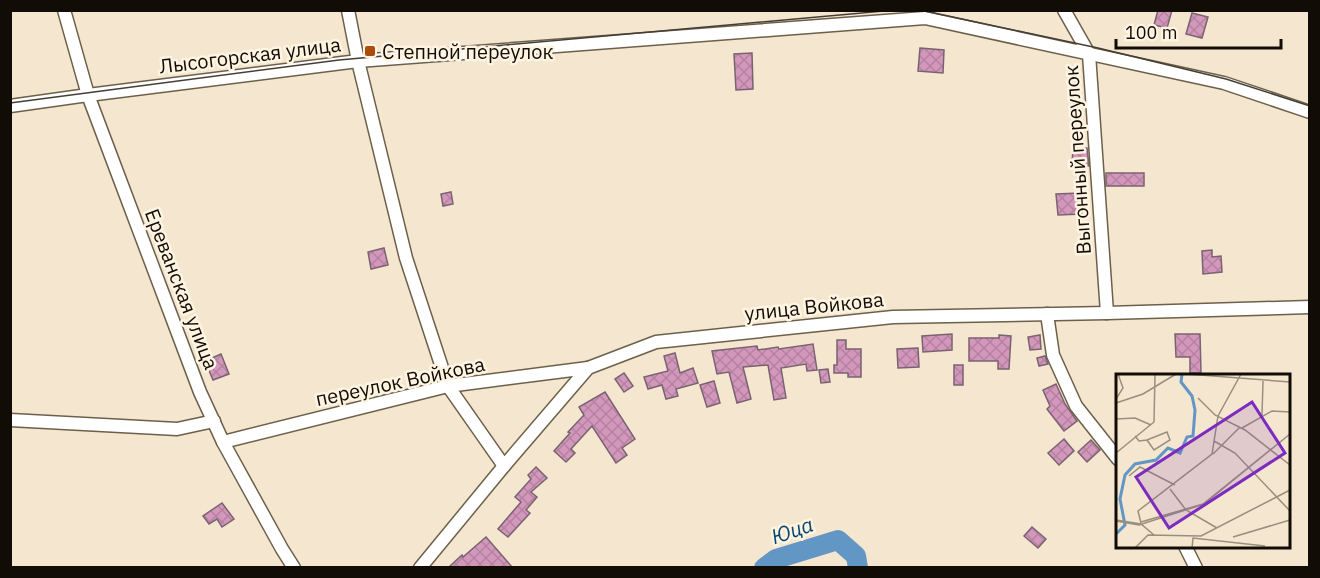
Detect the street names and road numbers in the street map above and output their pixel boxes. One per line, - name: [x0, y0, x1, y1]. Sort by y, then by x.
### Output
- street label: Лысогорская улица: [158, 30, 343, 80]
- street label: Выгонный переулок: [1057, 64, 1097, 256]
- street label: Ереванская улица: [139, 205, 225, 374]
- street label: улица Войкова: [743, 285, 885, 327]
- street label: переулок Войкова: [313, 350, 487, 412]

